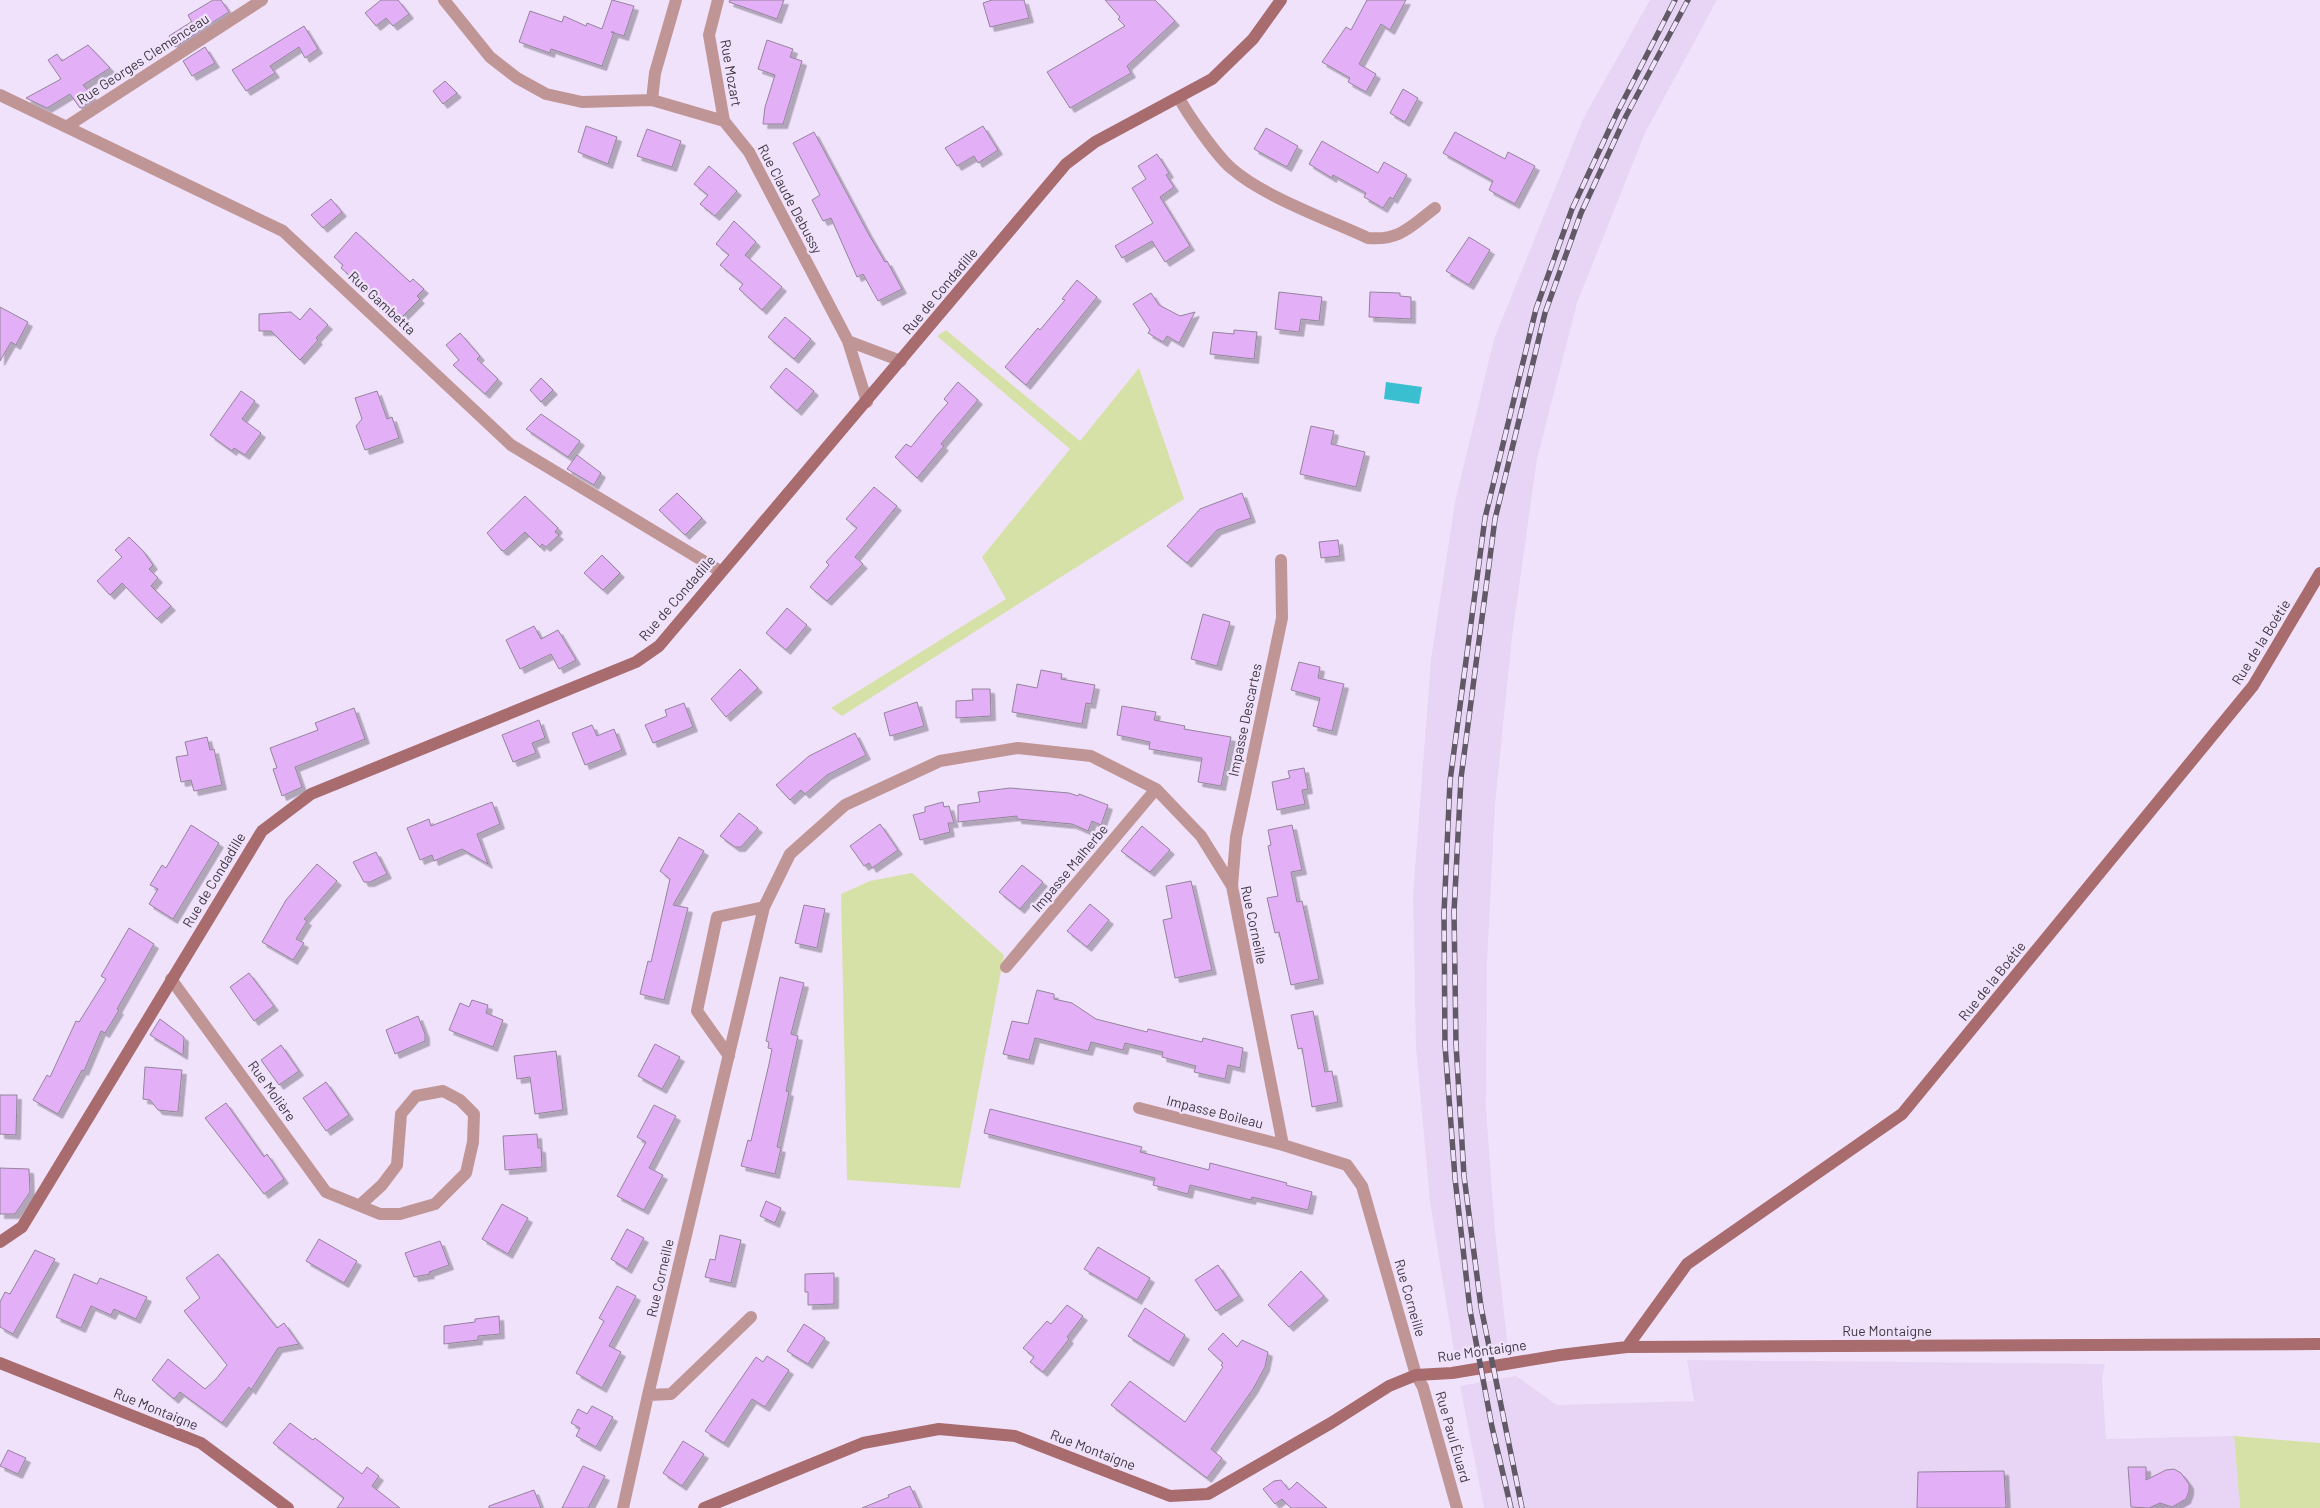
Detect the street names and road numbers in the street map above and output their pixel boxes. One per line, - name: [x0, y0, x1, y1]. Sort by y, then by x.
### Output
- street label: Rue Georges Clemenceau: [73, 9, 212, 108]
- street label: Rue Mozart: [717, 38, 746, 108]
- street label: Rue Claude Debussy: [754, 141, 827, 257]
- street label: Rue de Condadille: [898, 244, 981, 337]
- street label: Rue Gambetta: [345, 267, 420, 338]
- street label: Rue de Condadille: [635, 551, 718, 644]
- street label: Rue de la Boétie: [2228, 596, 2294, 688]
- street label: Impasse Descartes: [1224, 662, 1265, 778]
- street label: Impasse Malherbe: [1028, 820, 1111, 915]
- street label: Rue de Condadille: [179, 829, 249, 930]
- street label: Rue Corneille: [1238, 884, 1271, 966]
- street label: Rue de la Boétie: [1954, 938, 2029, 1024]
- street label: Rue Molière: [245, 1057, 300, 1124]
- street label: Impasse Boileau: [1165, 1091, 1265, 1132]
- street label: Rue Corneille: [642, 1237, 677, 1319]
- street label: Rue Corneille: [1391, 1257, 1430, 1339]
- street label: Rue Montaigne: [1842, 1322, 1932, 1339]
- street label: Rue Montaigne: [1436, 1336, 1528, 1365]
- street label: Rue Montaigne: [111, 1384, 201, 1433]
- street label: Rue Paul Éluard: [1432, 1389, 1475, 1485]
- street label: Rue Montaigne: [1048, 1426, 1138, 1474]

